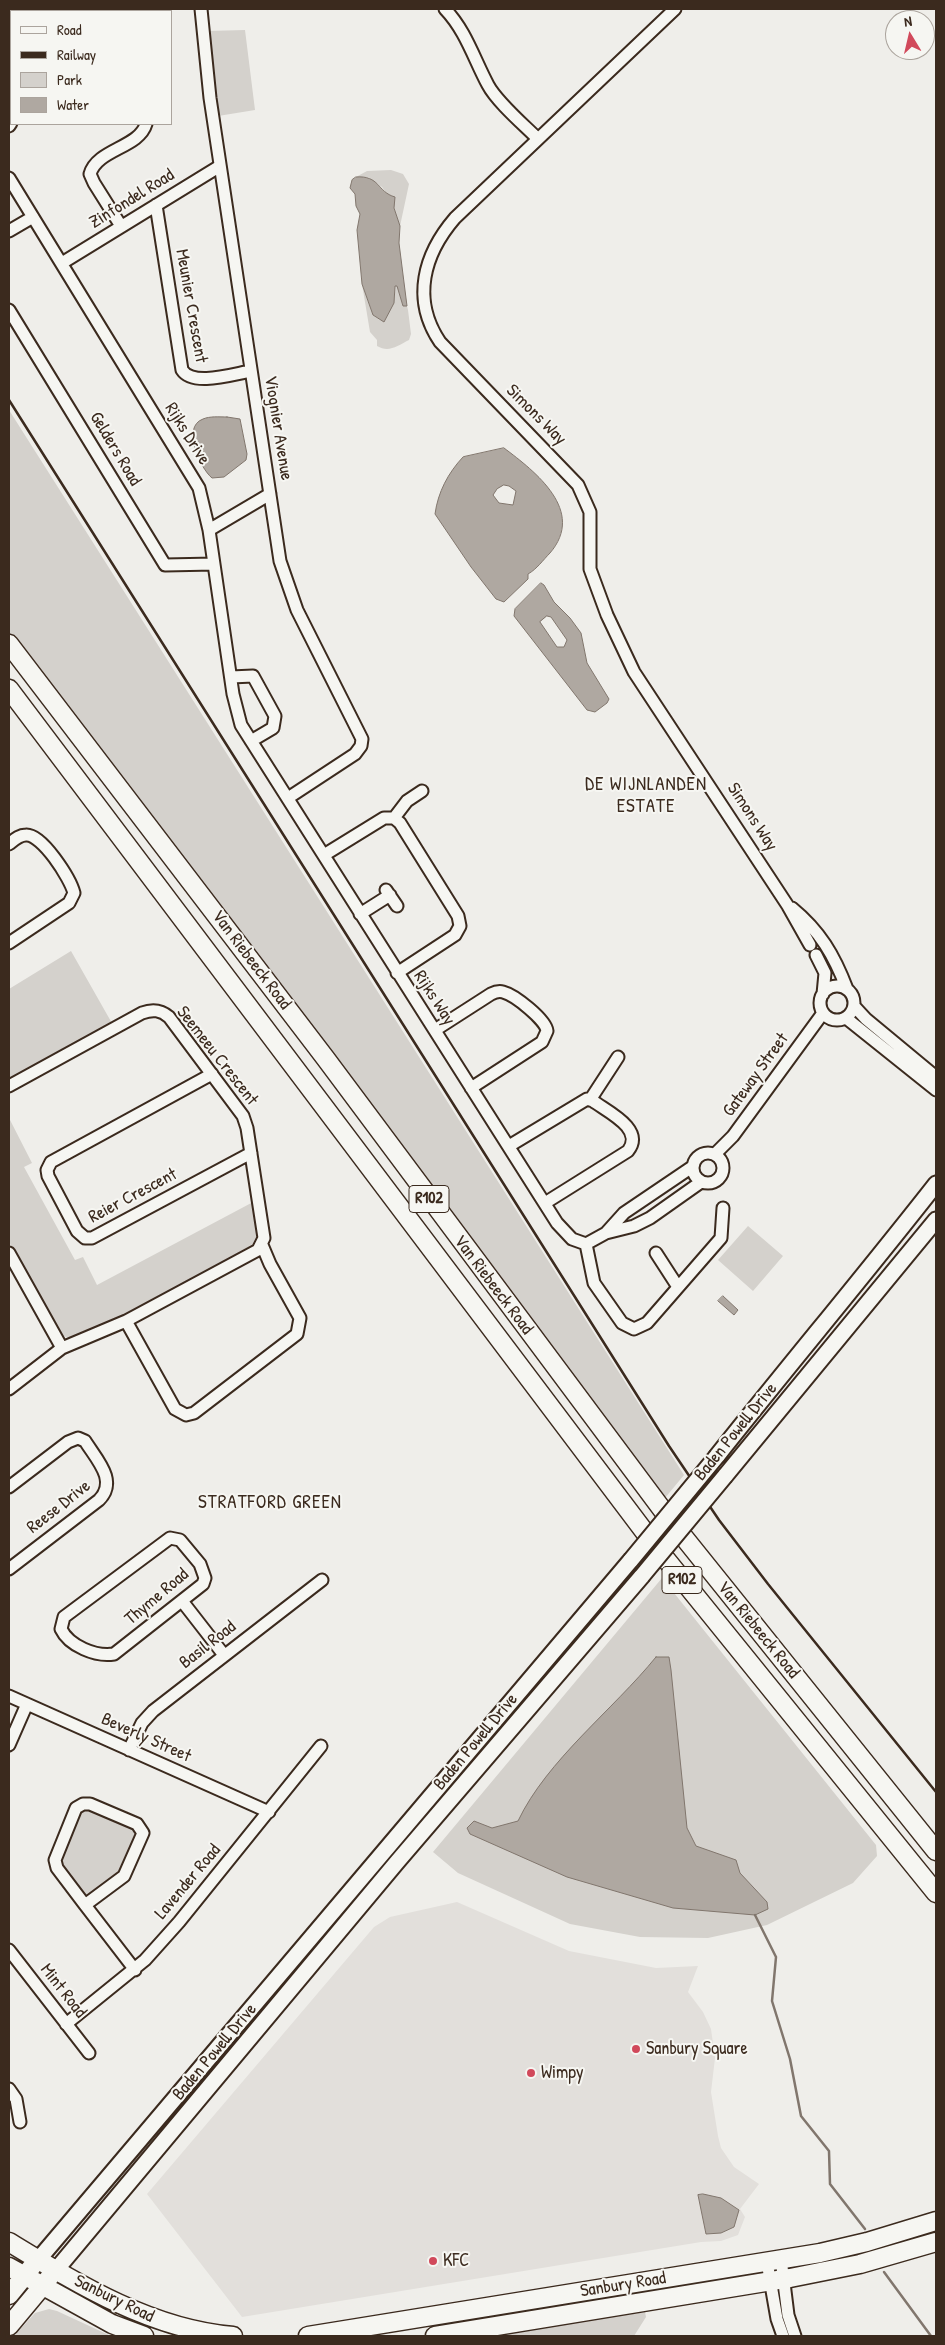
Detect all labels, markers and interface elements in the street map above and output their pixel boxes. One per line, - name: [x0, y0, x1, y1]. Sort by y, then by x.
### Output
- legend: [10, 10, 172, 125]
- north arrow: [885, 10, 935, 60]
- text: N: [903, 11, 913, 31]
- text: Road: [57, 19, 82, 40]
- text: Railway: [57, 44, 96, 65]
- text: Park: [57, 69, 82, 90]
- text: Water: [57, 94, 89, 115]
- street label: Zinfondel Road: [86, 164, 178, 234]
- street label: Meunier Crescent: [170, 248, 212, 364]
- street label: Viognier Avenue: [259, 374, 297, 482]
- street label: Simons Way: [501, 380, 571, 450]
- street label: Rijks Drive: [160, 399, 214, 469]
- street label: Gelders Road: [85, 408, 145, 490]
- district label: DE WIJNLANDEN ESTATE: [583, 774, 709, 818]
- street label: Simons Way: [722, 779, 782, 855]
- street label: Van Riebeeck Road: [207, 906, 295, 1014]
- street label: Rijks Way: [408, 967, 460, 1029]
- street label: Seemeeu Crescent: [172, 1002, 262, 1110]
- street label: Gateway Street: [718, 1029, 794, 1121]
- street label: Reier Crescent: [85, 1164, 181, 1228]
- road number: R102: [409, 1186, 449, 1212]
- street label: Van Riebeeck Road: [449, 1231, 537, 1339]
- street label: Baden Powell Drive: [690, 1379, 782, 1485]
- street label: Reese Drive: [23, 1476, 95, 1538]
- district label: STRATFORD GREEN: [196, 1492, 344, 1514]
- street label: Thyme Road: [121, 1564, 193, 1630]
- road number: R102: [662, 1566, 702, 1594]
- street label: Van Riebeeck Road: [712, 1577, 804, 1683]
- street label: Basil Road: [176, 1616, 240, 1674]
- street label: Baden Powell Drive: [429, 1689, 523, 1795]
- street label: Beverly Street: [98, 1709, 194, 1767]
- street label: Lavender Road: [150, 1840, 226, 1924]
- street label: Mint Road: [35, 1960, 91, 2022]
- street label: Baden Powell Drive: [168, 1999, 262, 2105]
- place label: Sanbury Square: [646, 2038, 748, 2060]
- marker: Sanbury Square: [630, 2043, 642, 2055]
- place label: Wimpy: [541, 2062, 584, 2084]
- marker: Wimpy: [525, 2067, 537, 2079]
- place label: KFC: [443, 2250, 469, 2272]
- marker: KFC: [427, 2255, 439, 2267]
- street label: Sanbury Road: [579, 2268, 667, 2302]
- street label: Sanbury Road: [71, 2270, 157, 2328]

